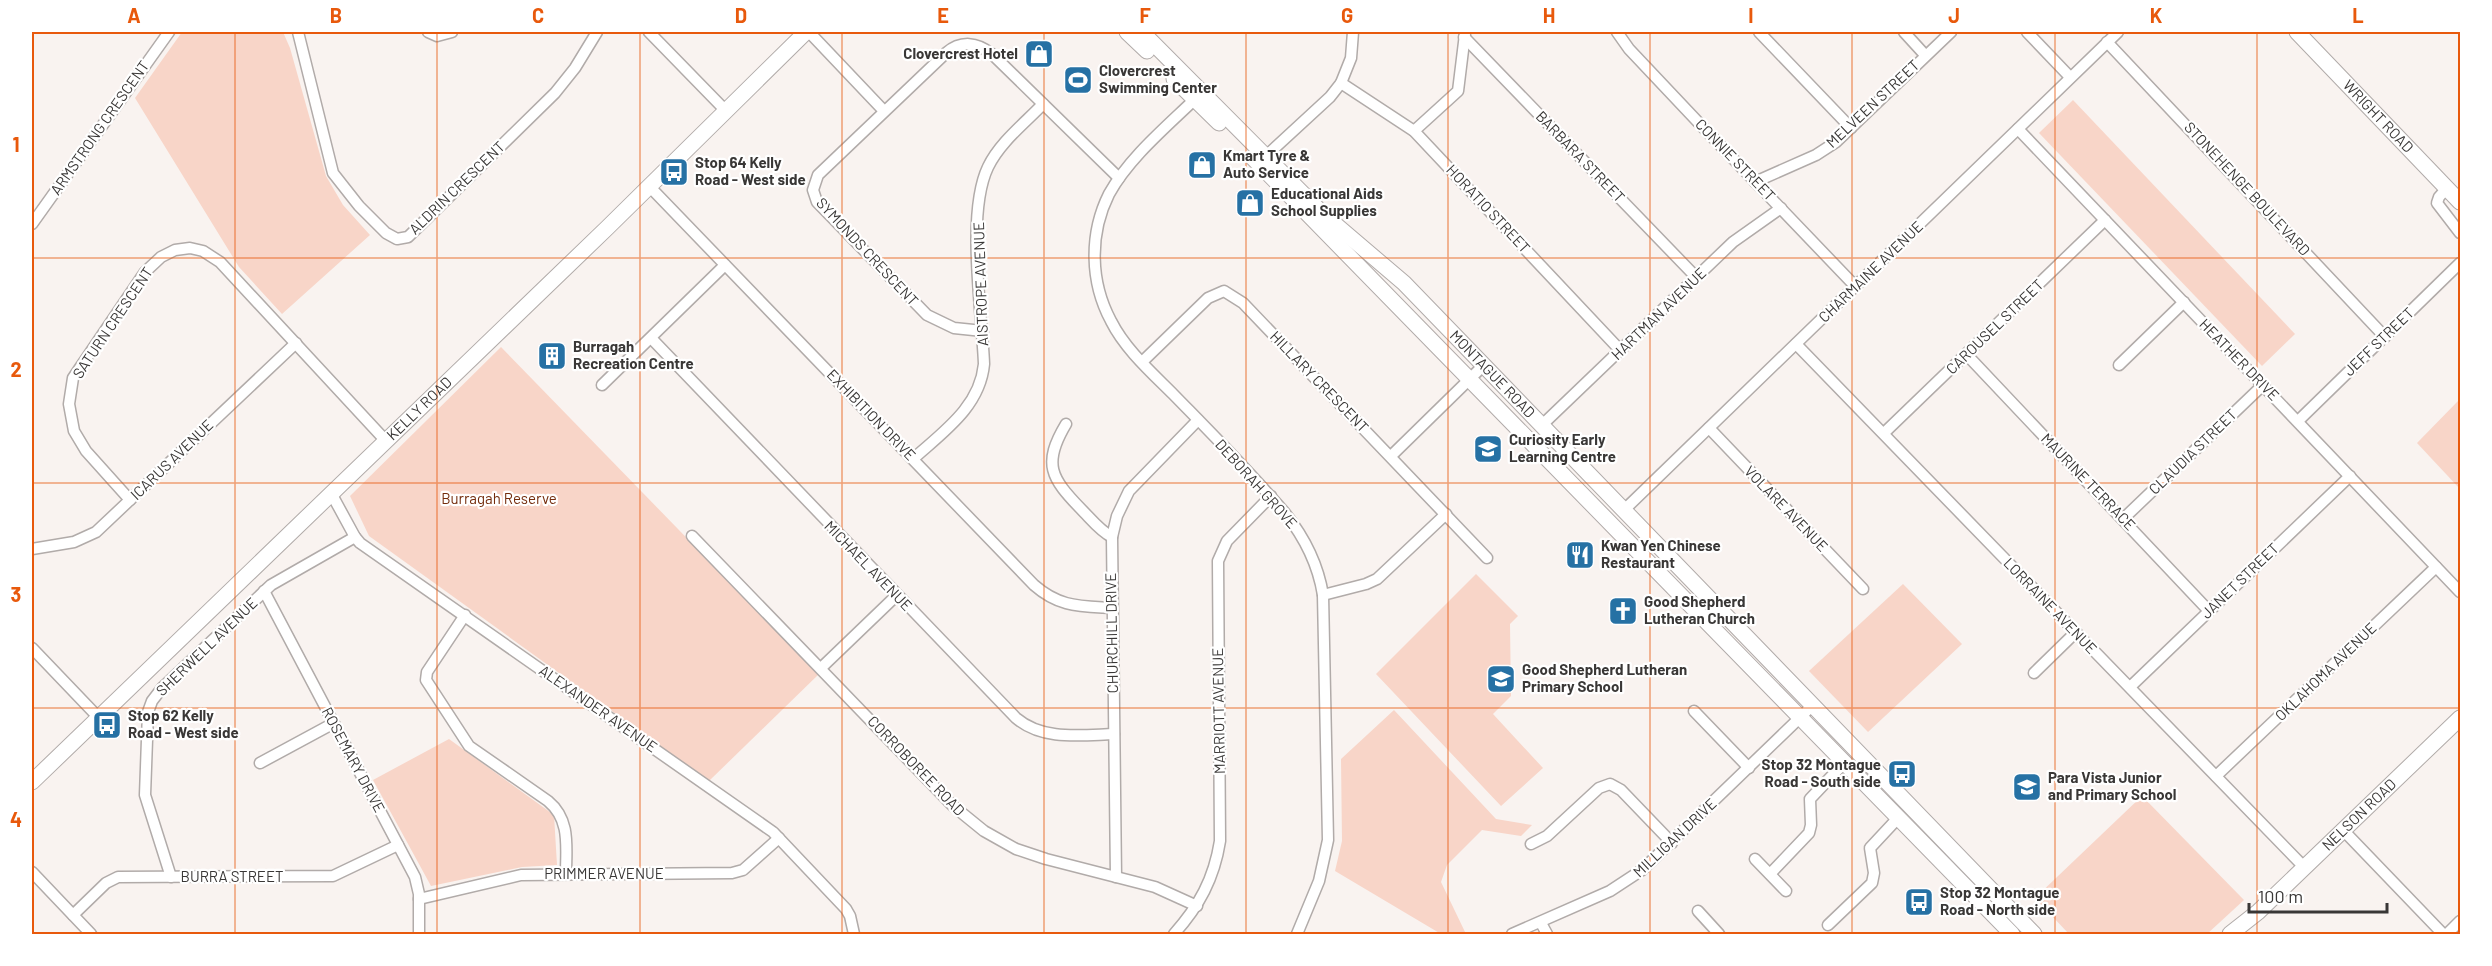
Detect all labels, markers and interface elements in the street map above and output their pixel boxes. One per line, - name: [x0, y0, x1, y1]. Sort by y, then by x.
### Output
- text: A: [127, 3, 141, 27]
- text: B: [330, 3, 342, 27]
- text: C: [532, 3, 544, 27]
- text: D: [735, 3, 747, 27]
- text: E: [937, 3, 949, 27]
- text: F: [1139, 3, 1151, 27]
- text: G: [1341, 3, 1353, 27]
- text: H: [1543, 3, 1555, 27]
- text: I: [1748, 3, 1754, 27]
- text: J: [1948, 3, 1960, 27]
- text: K: [2150, 3, 2163, 27]
- text: L: [2352, 3, 2364, 27]
- shop icon: Clovercrest Hotel: [1023, 38, 1055, 70]
- place label: Clovercrest Hotel: [903, 44, 1018, 62]
- street label: MELVEEN STREET: [1822, 56, 1923, 151]
- street label: ARMSTRONG CRESCENT: [46, 57, 152, 198]
- place label: Clovercrest Swimming Center: [1099, 61, 1217, 96]
- sports icon: Clovercrest Swimming Center: [1062, 64, 1094, 96]
- street label: WRIGHT ROAD: [2340, 76, 2418, 156]
- street label: BARBARA STREET: [1532, 107, 1629, 206]
- street label: CONNIE STREET: [1692, 114, 1779, 204]
- street label: STONEHENGE BOULEVARD: [2181, 118, 2314, 259]
- text: 1: [12, 132, 20, 156]
- street label: ALDRIN CRESCENT: [405, 137, 508, 238]
- place label: Kmart Tyre & Auto Service: [1223, 146, 1310, 181]
- shop icon: Kmart Tyre & Auto Service: [1186, 149, 1218, 181]
- place label: Stop 64 Kelly Road - West side: [695, 153, 806, 188]
- bus stop icon: Stop 64 Kelly Road - West side: [658, 156, 690, 188]
- street label: HORATIO STREET: [1443, 160, 1534, 256]
- place label: Educational Aids School Supplies: [1271, 184, 1383, 219]
- shop icon: Educational Aids School Supplies: [1234, 187, 1266, 219]
- street label: SYMONDS CRESCENT: [813, 194, 922, 309]
- street label: CHARMAINE AVENUE: [1814, 217, 1926, 326]
- street label: AISTROPE AVENUE: [969, 222, 991, 347]
- street label: SATURN CRESCENT: [68, 263, 156, 382]
- street label: HARTMAN AVENUE: [1607, 263, 1709, 363]
- street label: CAROUSEL STREET: [1942, 275, 2047, 377]
- street label: JEFF STREET: [2339, 303, 2417, 379]
- street label: HEATHER DRIVE: [2196, 315, 2283, 404]
- street label: MONTAGUE ROAD: [1447, 326, 1539, 421]
- street label: HILLARY CRESCENT: [1267, 327, 1373, 436]
- place label: Burragah Recreation Centre: [573, 337, 694, 372]
- building icon: Burragah Recreation Centre: [536, 340, 568, 372]
- text: 2: [10, 357, 22, 381]
- street label: EXHIBITION DRIVE: [824, 365, 920, 464]
- street label: KELLY ROAD: [382, 373, 455, 443]
- street label: CLAUDIA STREET: [2145, 405, 2240, 498]
- street label: ICARUS AVENUE: [126, 415, 216, 503]
- street label: MAURINE TERRACE: [2038, 429, 2140, 534]
- place label: Curiosity Early Learning Centre: [1509, 430, 1616, 465]
- school or university icon: Curiosity Early Learning Centre: [1472, 433, 1504, 465]
- street label: DEBORAH GROVE: [1212, 435, 1302, 532]
- street label: VOLARE AVENUE: [1741, 462, 1832, 555]
- park label: Burragah Reserve: [441, 489, 557, 507]
- street label: MICHAEL AVENUE: [821, 516, 916, 614]
- place label: Kwan Yen Chinese Restaurant: [1601, 536, 1721, 571]
- restaurant icon: Kwan Yen Chinese Restaurant: [1564, 539, 1596, 571]
- street label: JANET STREET: [2197, 539, 2282, 622]
- street label: LORRAINE AVENUE: [2000, 553, 2101, 657]
- street label: CHURCHILL DRIVE: [1101, 573, 1121, 694]
- text: 3: [11, 582, 21, 606]
- place label: Good Shepherd Lutheran Church: [1644, 592, 1755, 627]
- street label: SHERWELL AVENUE: [152, 593, 261, 699]
- church icon: Good Shepherd Lutheran Church: [1607, 595, 1639, 627]
- street label: OKLAHOMA AVENUE: [2271, 618, 2380, 724]
- street label: MARRIOTT AVENUE: [1208, 648, 1228, 774]
- place label: Good Shepherd Lutheran Primary School: [1522, 660, 1687, 695]
- street label: ALEXANDER AVENUE: [536, 661, 661, 756]
- school or university icon: Good Shepherd Lutheran Primary School: [1485, 663, 1517, 695]
- street label: ROSEMARY DRIVE: [319, 704, 389, 815]
- place label: Stop 62 Kelly Road - West side: [128, 706, 239, 741]
- bus stop icon: Stop 62 Kelly Road - West side: [91, 709, 123, 741]
- street label: CORROBOREE ROAD: [864, 712, 969, 819]
- place label: Stop 32 Montague Road - South side: [1761, 755, 1881, 790]
- bus stop icon: Stop 32 Montague Road - South side: [1886, 758, 1918, 790]
- place label: Para Vista Junior and Primary School: [2048, 768, 2177, 803]
- school or university icon: Para Vista Junior and Primary School: [2011, 771, 2043, 803]
- street label: NELSON ROAD: [2318, 774, 2399, 854]
- street label: MILLIGAN DRIVE: [1629, 794, 1720, 880]
- text: 4: [10, 807, 22, 831]
- street label: PRIMMER AVENUE: [544, 864, 664, 882]
- street label: BURRA STREET: [181, 867, 284, 885]
- scale bar: [2249, 876, 2387, 914]
- place label: Stop 32 Montague Road - North side: [1940, 883, 2060, 918]
- text: 100 m: [2258, 885, 2303, 907]
- bus stop icon: Stop 32 Montague Road - North side: [1903, 886, 1935, 918]

